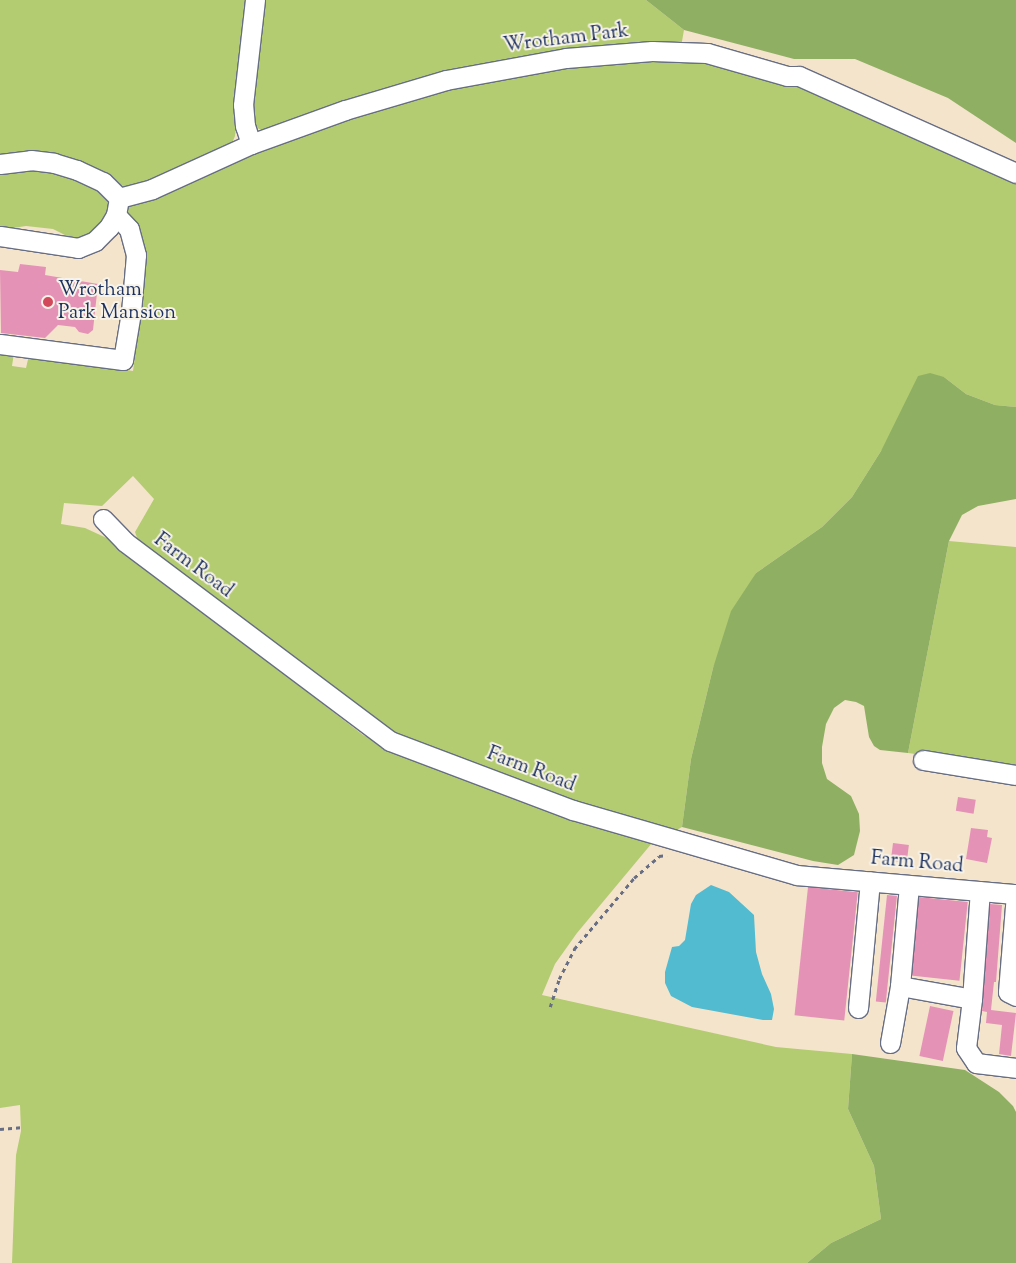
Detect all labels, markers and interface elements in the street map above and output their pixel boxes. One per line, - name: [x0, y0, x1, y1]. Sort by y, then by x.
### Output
- street label: Wrotham Park: [502, 19, 630, 59]
- place label: Wrotham Park Mansion: [58, 278, 176, 325]
- marker: Wrotham Park Mansion: [42, 296, 54, 308]
- street label: Farm Road: [149, 528, 237, 604]
- street label: Farm Road: [483, 742, 579, 798]
- street label: Farm Road: [870, 847, 964, 879]

